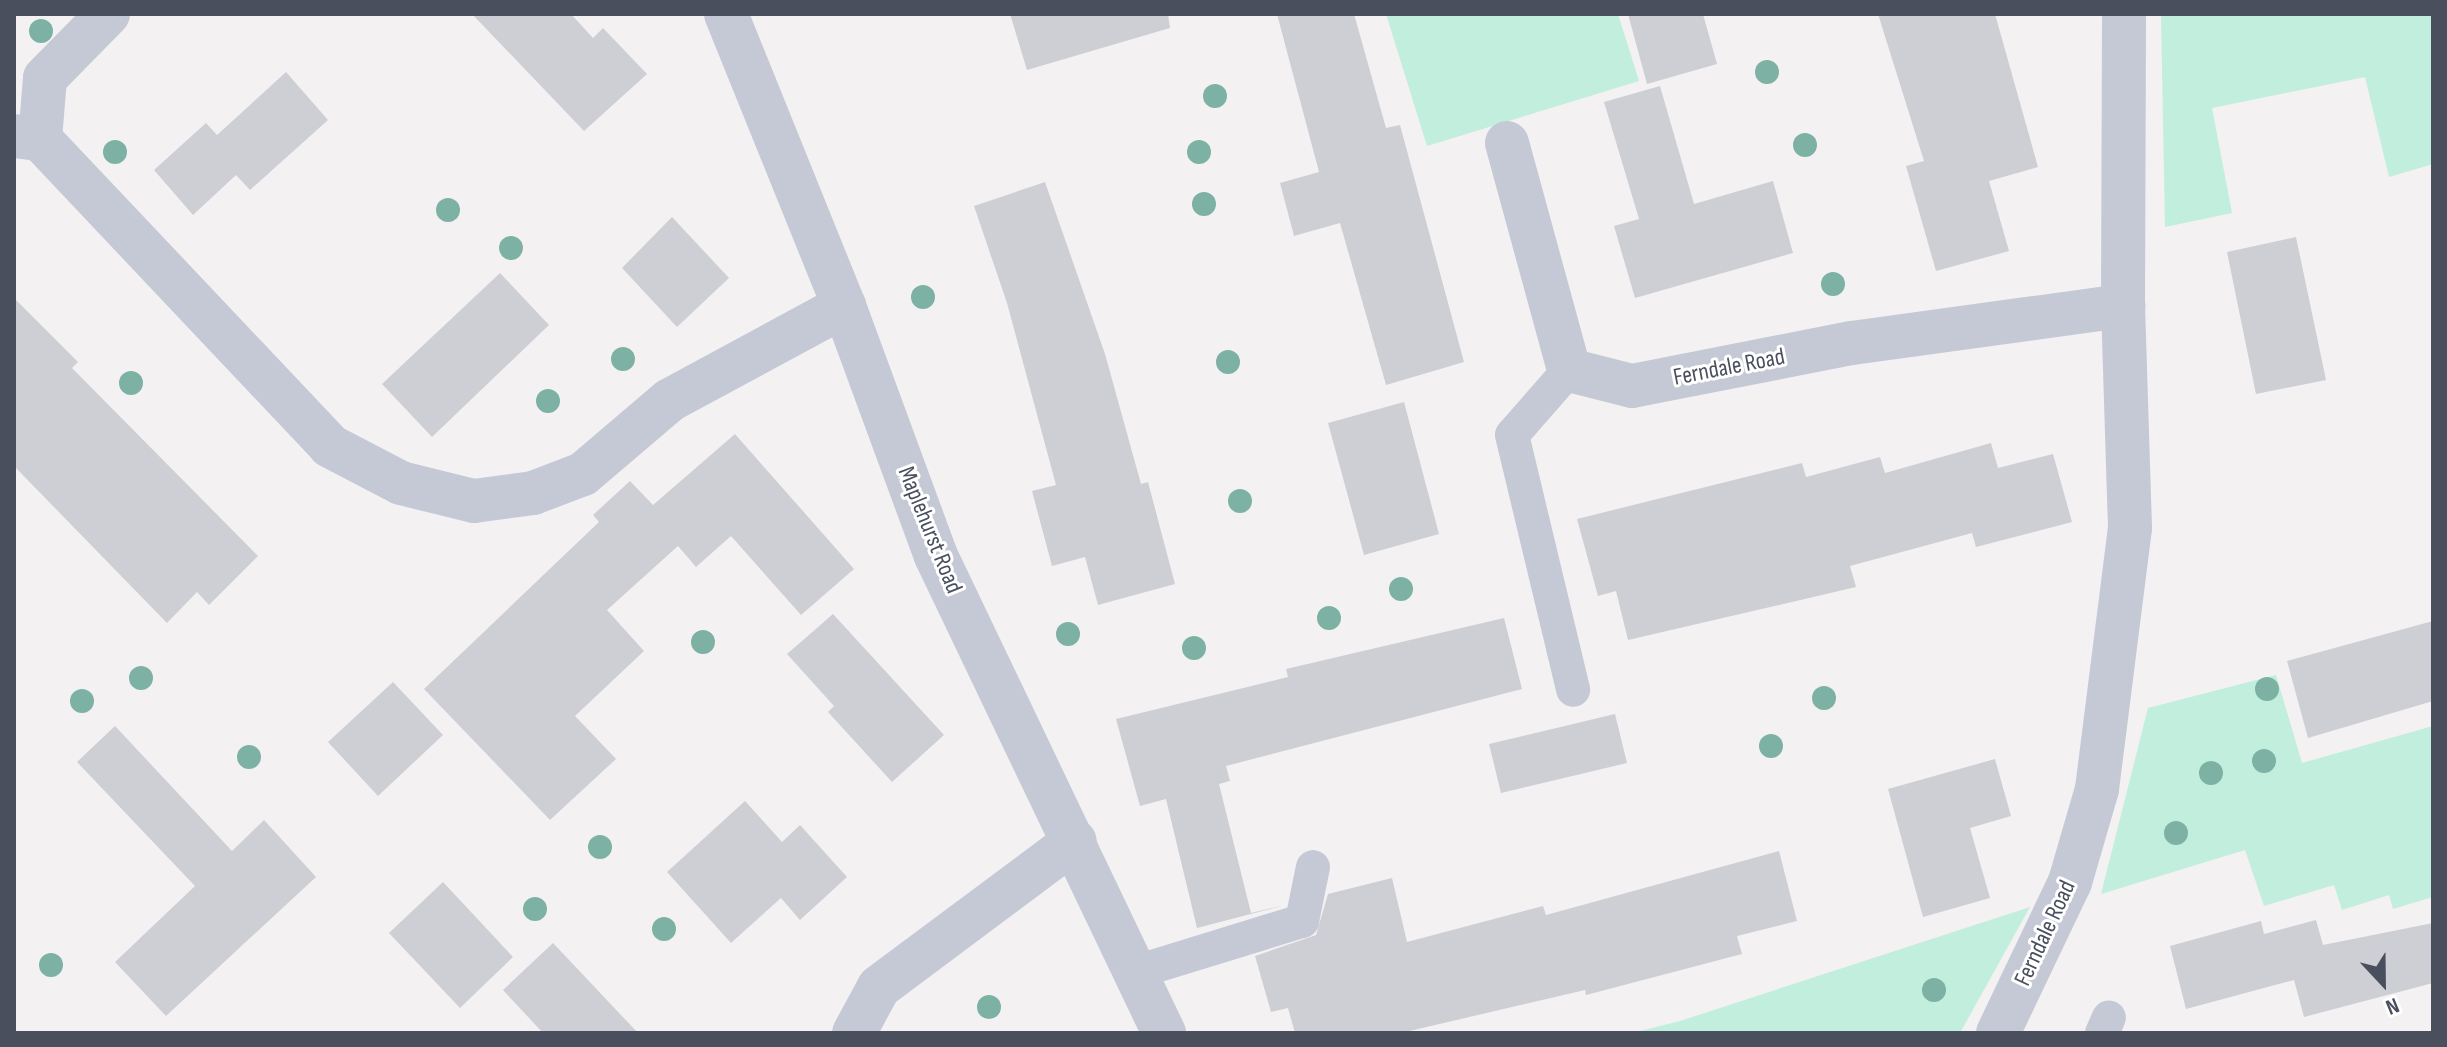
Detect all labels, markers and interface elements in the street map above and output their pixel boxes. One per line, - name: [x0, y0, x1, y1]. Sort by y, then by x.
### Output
- street label: Ferndale Road: [1671, 342, 1787, 392]
- street label: Maplehurst Road: [892, 462, 968, 598]
- street label: Ferndale Road: [2008, 876, 2082, 990]
- north arrow: [2343, 943, 2423, 1023]
- text: N: [2382, 991, 2403, 1020]

